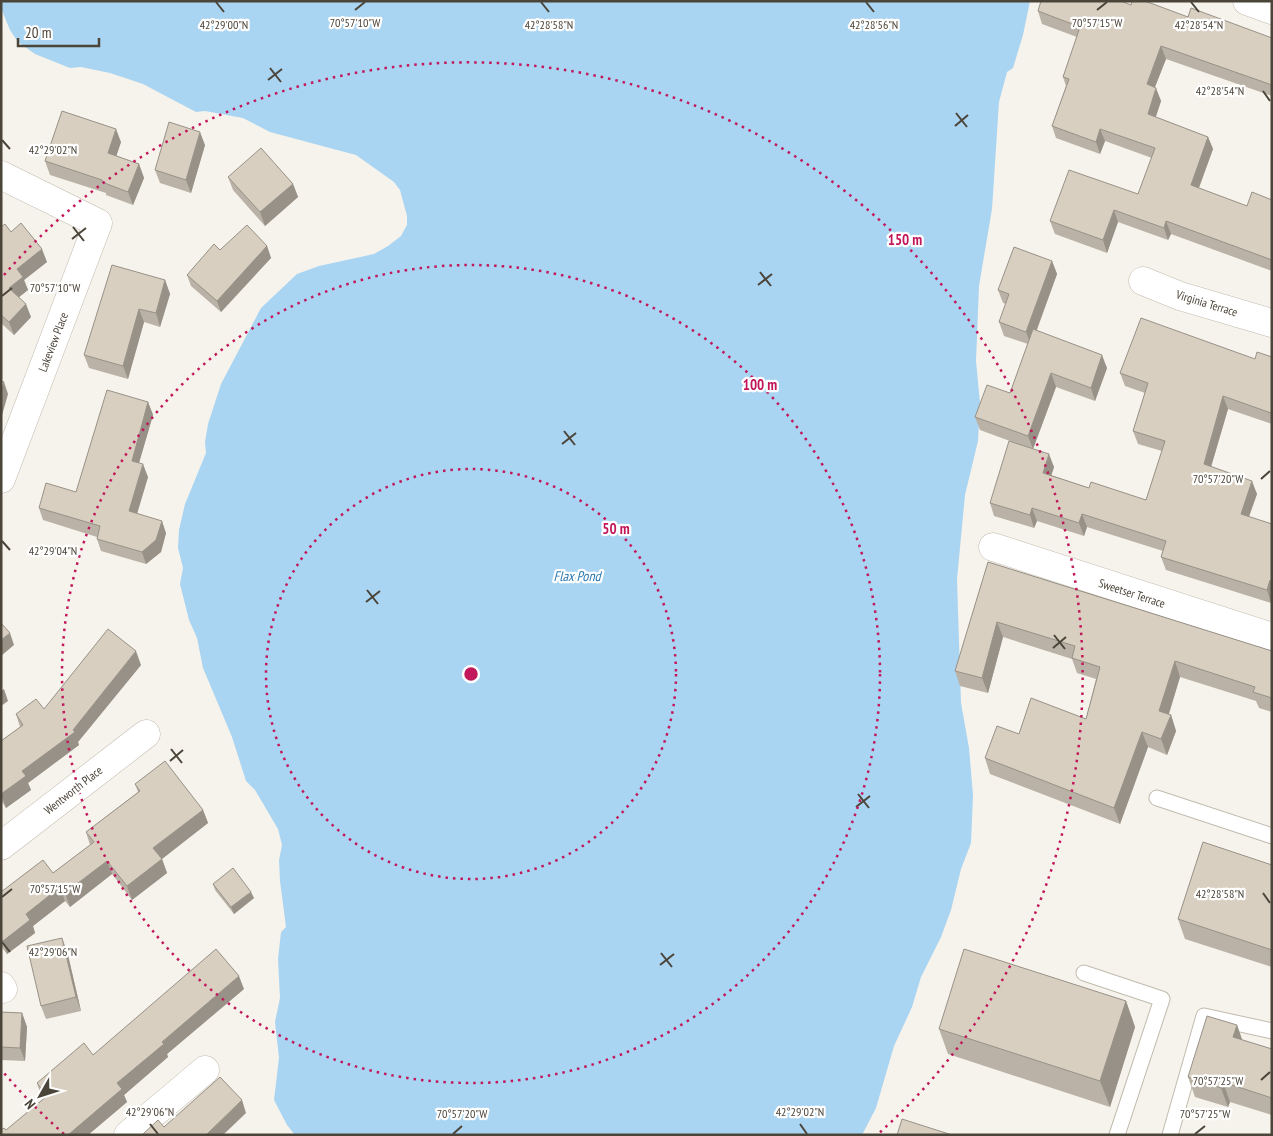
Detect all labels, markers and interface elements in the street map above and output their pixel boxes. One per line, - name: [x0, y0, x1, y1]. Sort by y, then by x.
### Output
- scale bar: [18, 15, 99, 47]
- text: 70°57'10"W: [330, 15, 380, 30]
- text: 70°57'15"W: [1072, 15, 1122, 30]
- text: 42°29'00"N: [200, 17, 248, 32]
- text: 42°28'58"N: [525, 17, 573, 32]
- text: 42°28'56"N: [850, 17, 898, 32]
- text: 42°28'54"N: [1175, 17, 1223, 32]
- text: 20 m: [25, 23, 51, 42]
- text: 42°28'54"N: [1196, 83, 1244, 98]
- text: 42°29'02"N: [29, 142, 77, 157]
- text: 150 m: [888, 230, 922, 249]
- text: 70°57'10"W: [30, 280, 80, 295]
- street label: Virginia Terrace: [1173, 286, 1240, 319]
- street label: Lakeview Place: [35, 310, 71, 374]
- text: 100 m: [743, 375, 777, 394]
- text: 70°57'20"W: [1193, 471, 1243, 486]
- text: 50 m: [602, 519, 630, 538]
- text: 42°29'04"N: [29, 543, 77, 558]
- water label: Flax Pond: [553, 567, 603, 585]
- street label: Sweetser Terrace: [1097, 575, 1167, 611]
- centre of rings: [462, 665, 480, 683]
- street label: Wentworth Place: [41, 763, 105, 817]
- text: 70°57'15"W: [30, 881, 80, 896]
- text: 42°28'58"N: [1196, 886, 1244, 901]
- text: 42°29'06"N: [29, 944, 77, 959]
- north arrow: [15, 1071, 65, 1121]
- text: 70°57'25"W: [1193, 1073, 1243, 1088]
- text: N: [21, 1096, 39, 1113]
- text: 42°29'06"N: [126, 1104, 174, 1119]
- text: 42°29'02"N: [776, 1104, 824, 1119]
- text: 70°57'20"W: [437, 1106, 487, 1121]
- text: 70°57'25"W: [1180, 1106, 1230, 1121]

